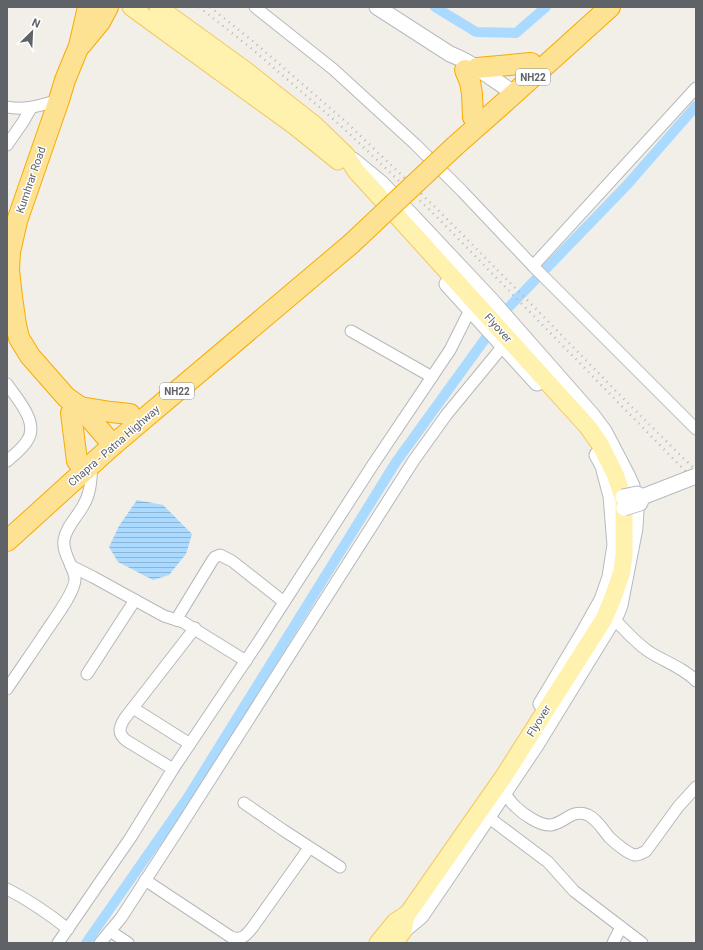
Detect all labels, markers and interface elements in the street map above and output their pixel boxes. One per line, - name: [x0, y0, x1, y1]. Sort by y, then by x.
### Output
- north arrow: [12, 12, 52, 52]
- text: N: [30, 16, 42, 31]
- road number: NH22: [516, 69, 550, 85]
- street label: Kumhrar Road: [13, 145, 49, 215]
- street label: Flyover: [481, 311, 515, 346]
- road number: NH22: [160, 383, 194, 399]
- street label: Chapra - Patna Highway: [66, 402, 163, 489]
- street label: Flyover: [524, 703, 554, 739]

